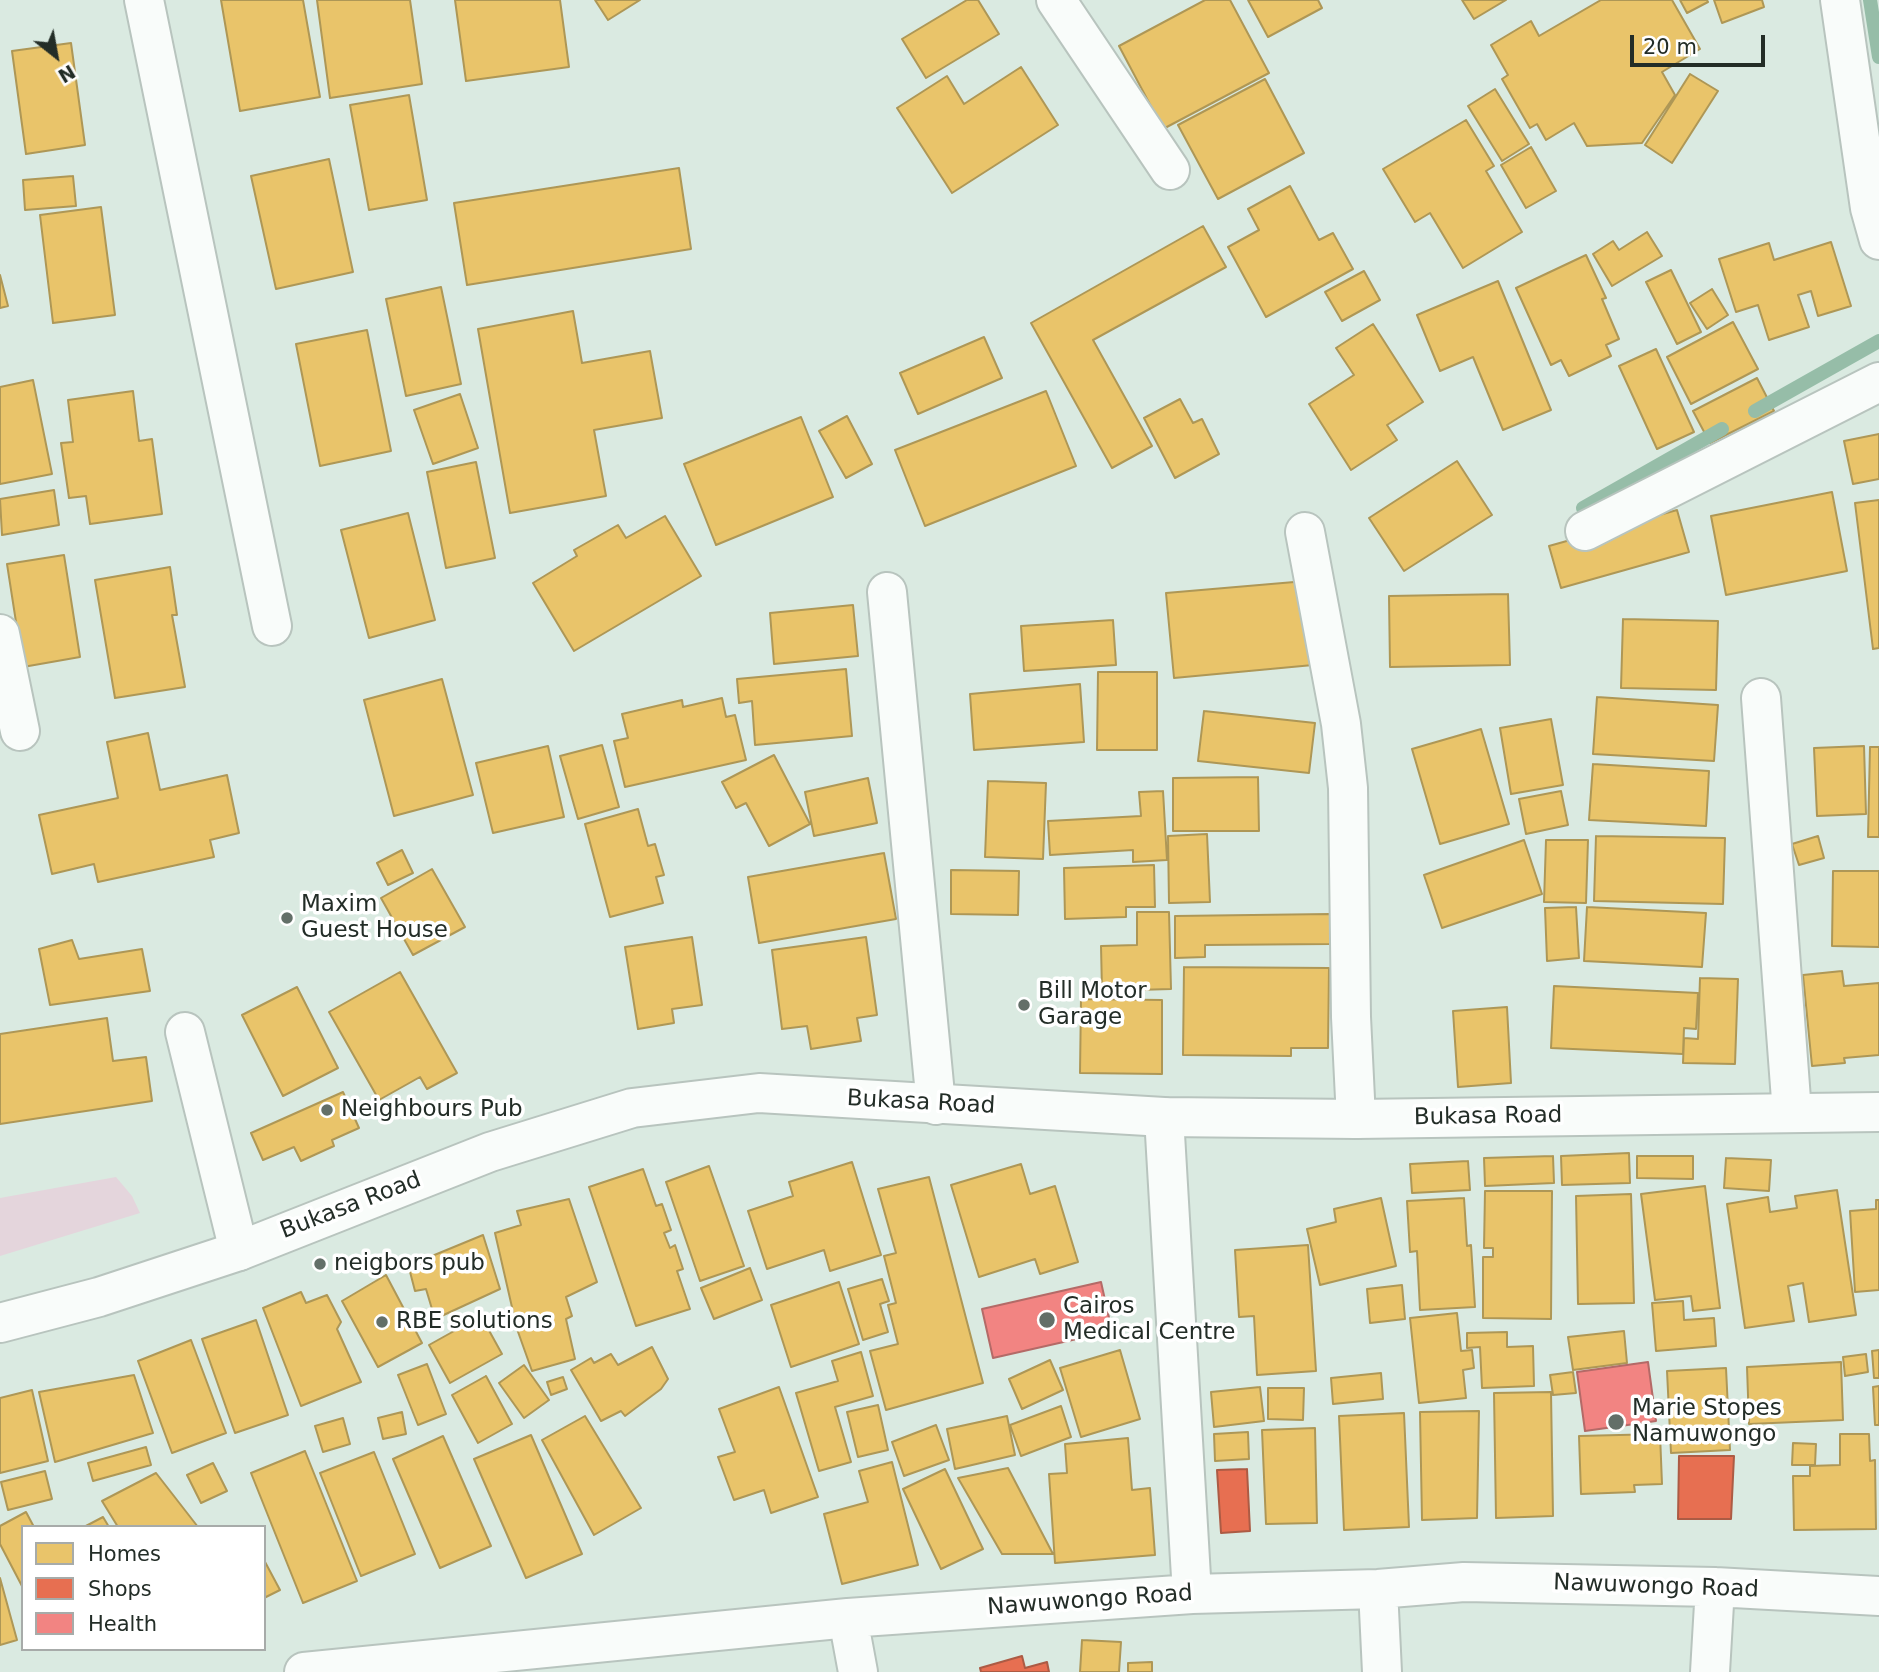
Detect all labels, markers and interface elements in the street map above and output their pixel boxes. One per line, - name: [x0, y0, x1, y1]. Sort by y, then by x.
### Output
- north arrow: [21, 21, 91, 91]
- scale bar: [1634, 21, 1769, 65]
- text: 20 m: [1643, 35, 1697, 59]
- text: N: [54, 60, 79, 88]
- place label: Maxim Guest House: [301, 891, 448, 945]
- marker: Maxim Guest House: [279, 910, 295, 926]
- place label: Bill Motor Garage: [1038, 978, 1147, 1032]
- marker: Bill Motor Garage: [1016, 997, 1032, 1013]
- street label: Bukasa Road: [846, 1085, 996, 1121]
- place label: Neighbours Pub: [341, 1096, 523, 1124]
- marker: Neighbours Pub: [319, 1102, 335, 1118]
- street label: Bukasa Road: [1414, 1102, 1562, 1132]
- street label: Bukasa Road: [277, 1167, 425, 1245]
- place label: neigbors pub: [334, 1250, 485, 1278]
- marker: neigbors pub: [312, 1256, 328, 1272]
- place label: Cairos Medical Centre: [1063, 1293, 1235, 1347]
- place label: RBE solutions: [396, 1308, 553, 1336]
- marker: Cairos Medical Centre: [1037, 1310, 1057, 1330]
- marker: RBE solutions: [374, 1314, 390, 1330]
- place label: Marie Stopes Namuwongo: [1632, 1395, 1782, 1449]
- marker: Marie Stopes Namuwongo: [1606, 1412, 1626, 1432]
- legend: [21, 1525, 266, 1651]
- text: Homes: [88, 1542, 161, 1566]
- street label: Nawuwongo Road: [1553, 1570, 1759, 1604]
- text: Shops: [88, 1577, 152, 1601]
- street label: Nawuwongo Road: [986, 1580, 1194, 1622]
- text: Health: [88, 1612, 157, 1636]

